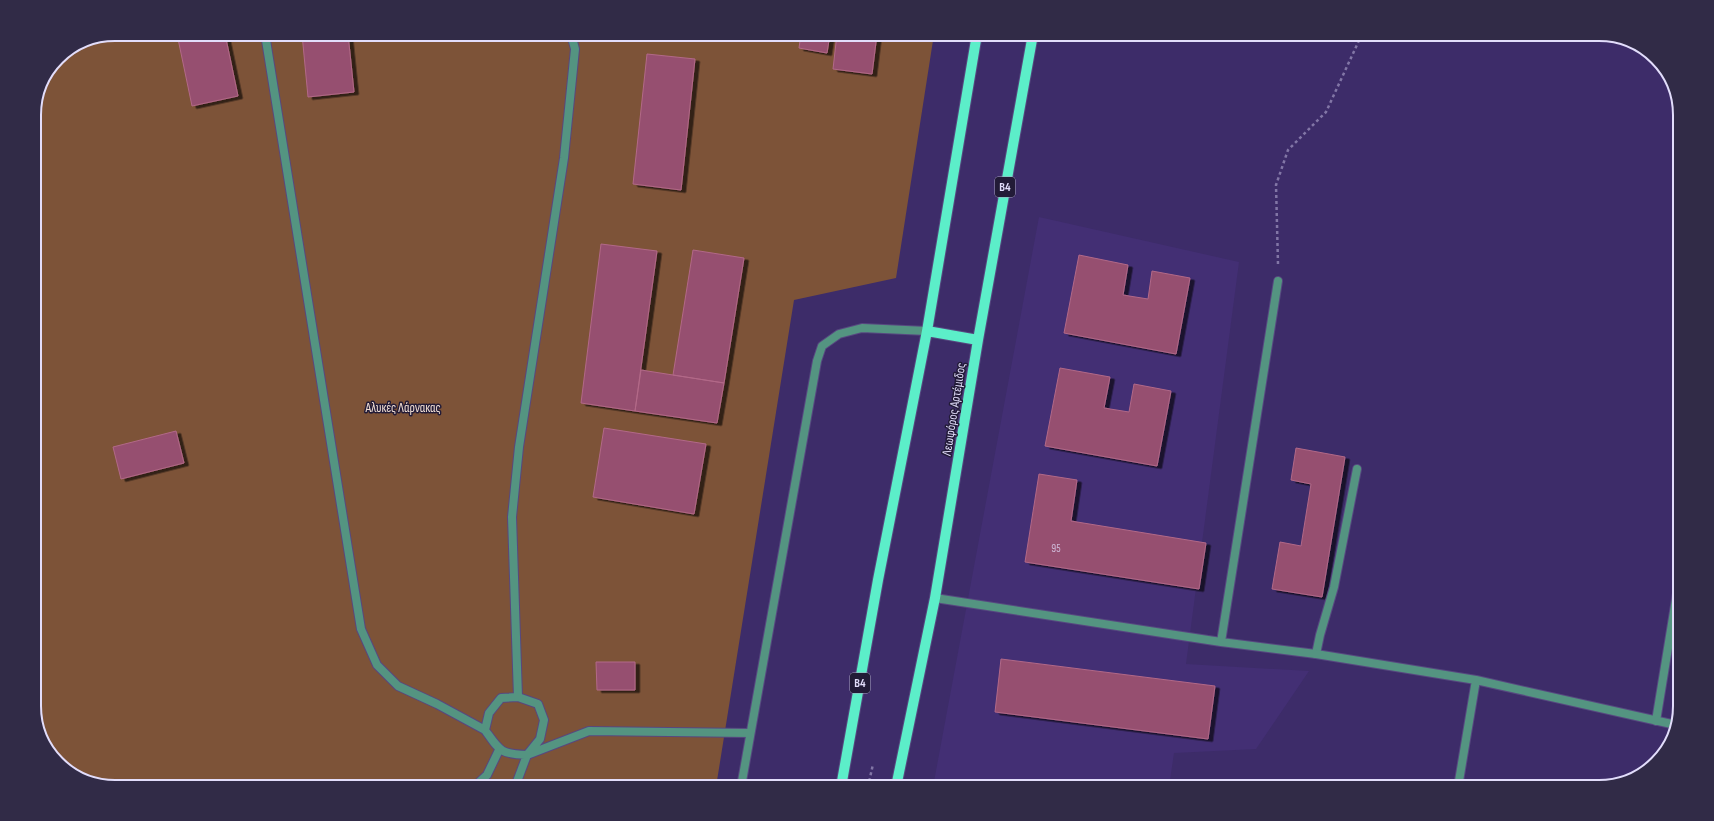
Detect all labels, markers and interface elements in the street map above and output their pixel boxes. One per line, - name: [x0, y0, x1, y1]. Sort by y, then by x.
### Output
- road number: B4: [995, 177, 1015, 197]
- street label: Λεωφόρος Αρτέμιδος: [939, 362, 969, 458]
- park label: Αλυκές Λάρνακας: [364, 400, 441, 416]
- house number: 95: [1051, 542, 1061, 555]
- road number: B4: [850, 673, 870, 693]

